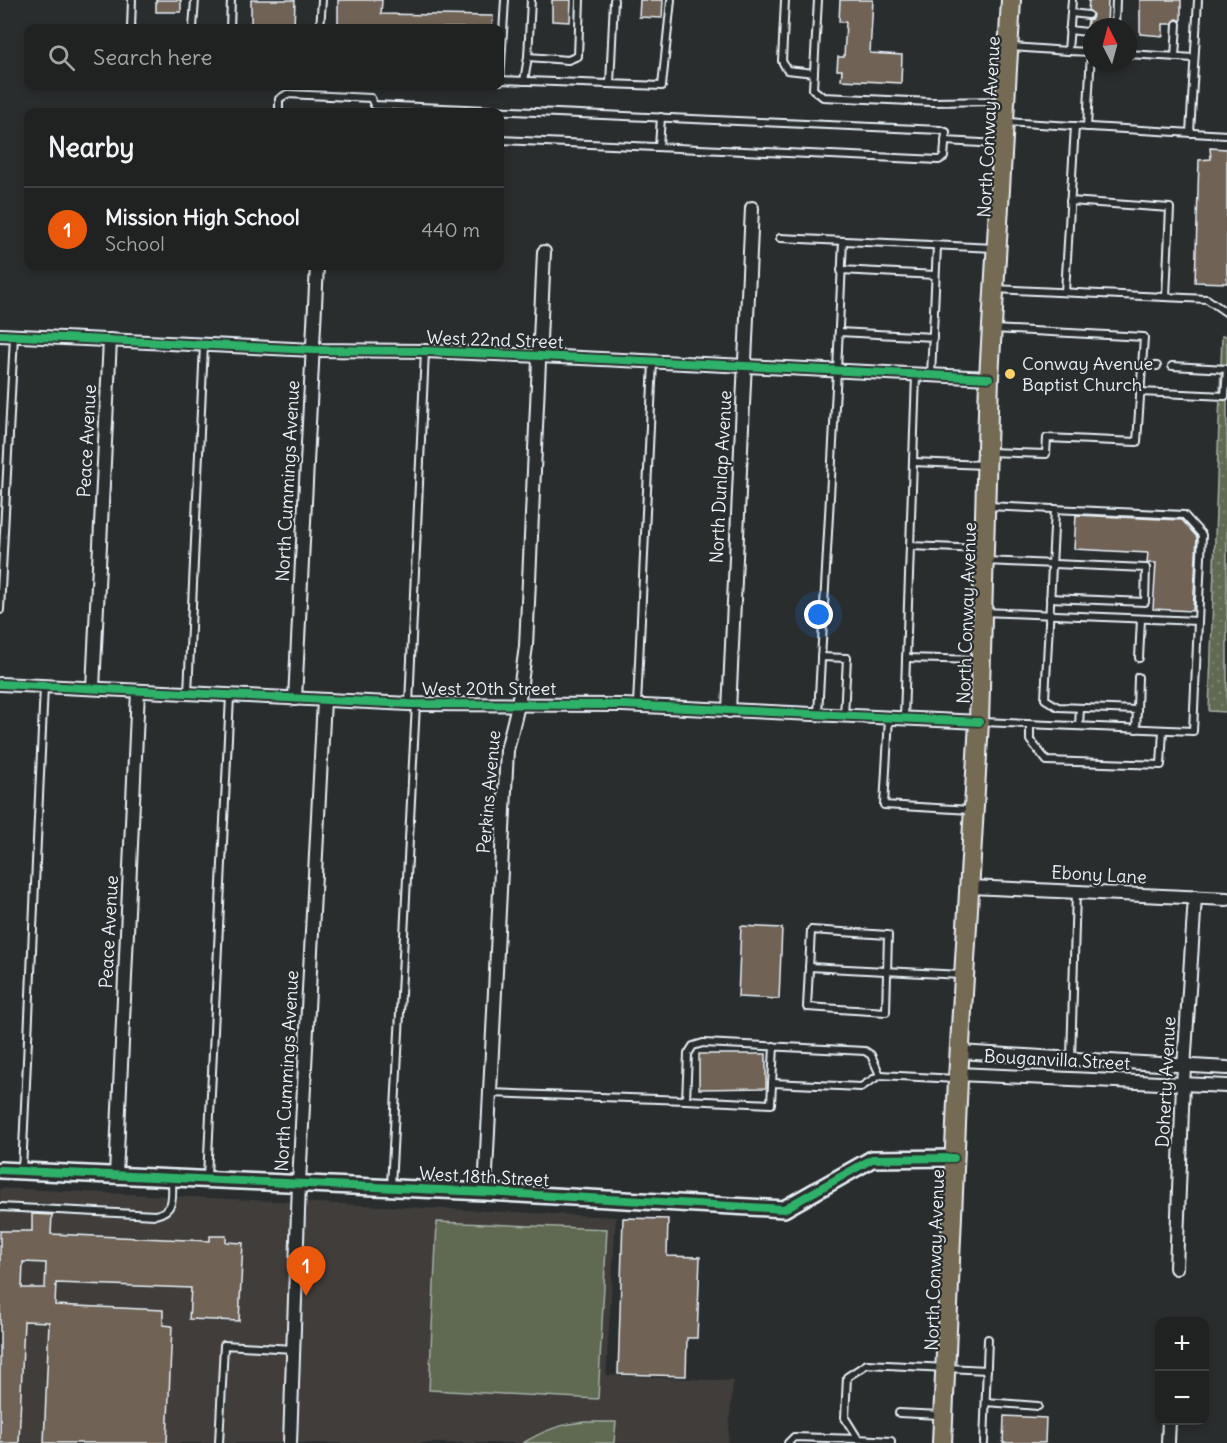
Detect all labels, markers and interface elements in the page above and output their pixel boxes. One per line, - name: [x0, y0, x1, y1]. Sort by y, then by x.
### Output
- north arrow: [1083, 18, 1137, 72]
- search box: [24, 24, 504, 90]
- street label: North Conway Avenue: [972, 36, 1005, 218]
- icon: search: [45, 41, 78, 74]
- text: Search here: [93, 43, 212, 71]
- text: Nearby: [48, 131, 134, 164]
- text: Mission High School: [105, 203, 300, 231]
- text: 1: [64, 217, 71, 242]
- text: 440 m: [421, 217, 480, 242]
- text: School: [105, 231, 165, 256]
- street label: West 22nd Street: [426, 326, 564, 353]
- place label: Conway Avenue Baptist Church: [1022, 352, 1153, 396]
- marker: Conway Avenue Baptist Church: [1003, 367, 1017, 381]
- street label: North Cummings Avenue: [271, 380, 304, 582]
- street label: Peace Avenue: [72, 384, 101, 498]
- street label: North Dunlap Avenue: [704, 390, 737, 564]
- street label: North Conway Avenue: [952, 522, 981, 704]
- your location: [804, 600, 833, 629]
- street label: West 20th Street: [422, 677, 556, 700]
- street label: Perkins Avenue: [472, 729, 505, 855]
- street label: Ebony Lane: [1051, 861, 1147, 888]
- street label: Peace Avenue: [94, 875, 123, 989]
- street label: North Cummings Avenue: [270, 970, 303, 1172]
- street label: Doherty Avenue: [1151, 1016, 1180, 1148]
- street label: Bouganvilla Street: [983, 1044, 1131, 1075]
- street label: West 18th Street: [418, 1162, 550, 1191]
- street label: North Conway Avenue: [920, 1169, 949, 1351]
- pin: 1: [286, 1246, 326, 1296]
- map controls: [1155, 1317, 1209, 1425]
- button: +: [1155, 1317, 1209, 1371]
- button: −: [1155, 1371, 1209, 1425]

